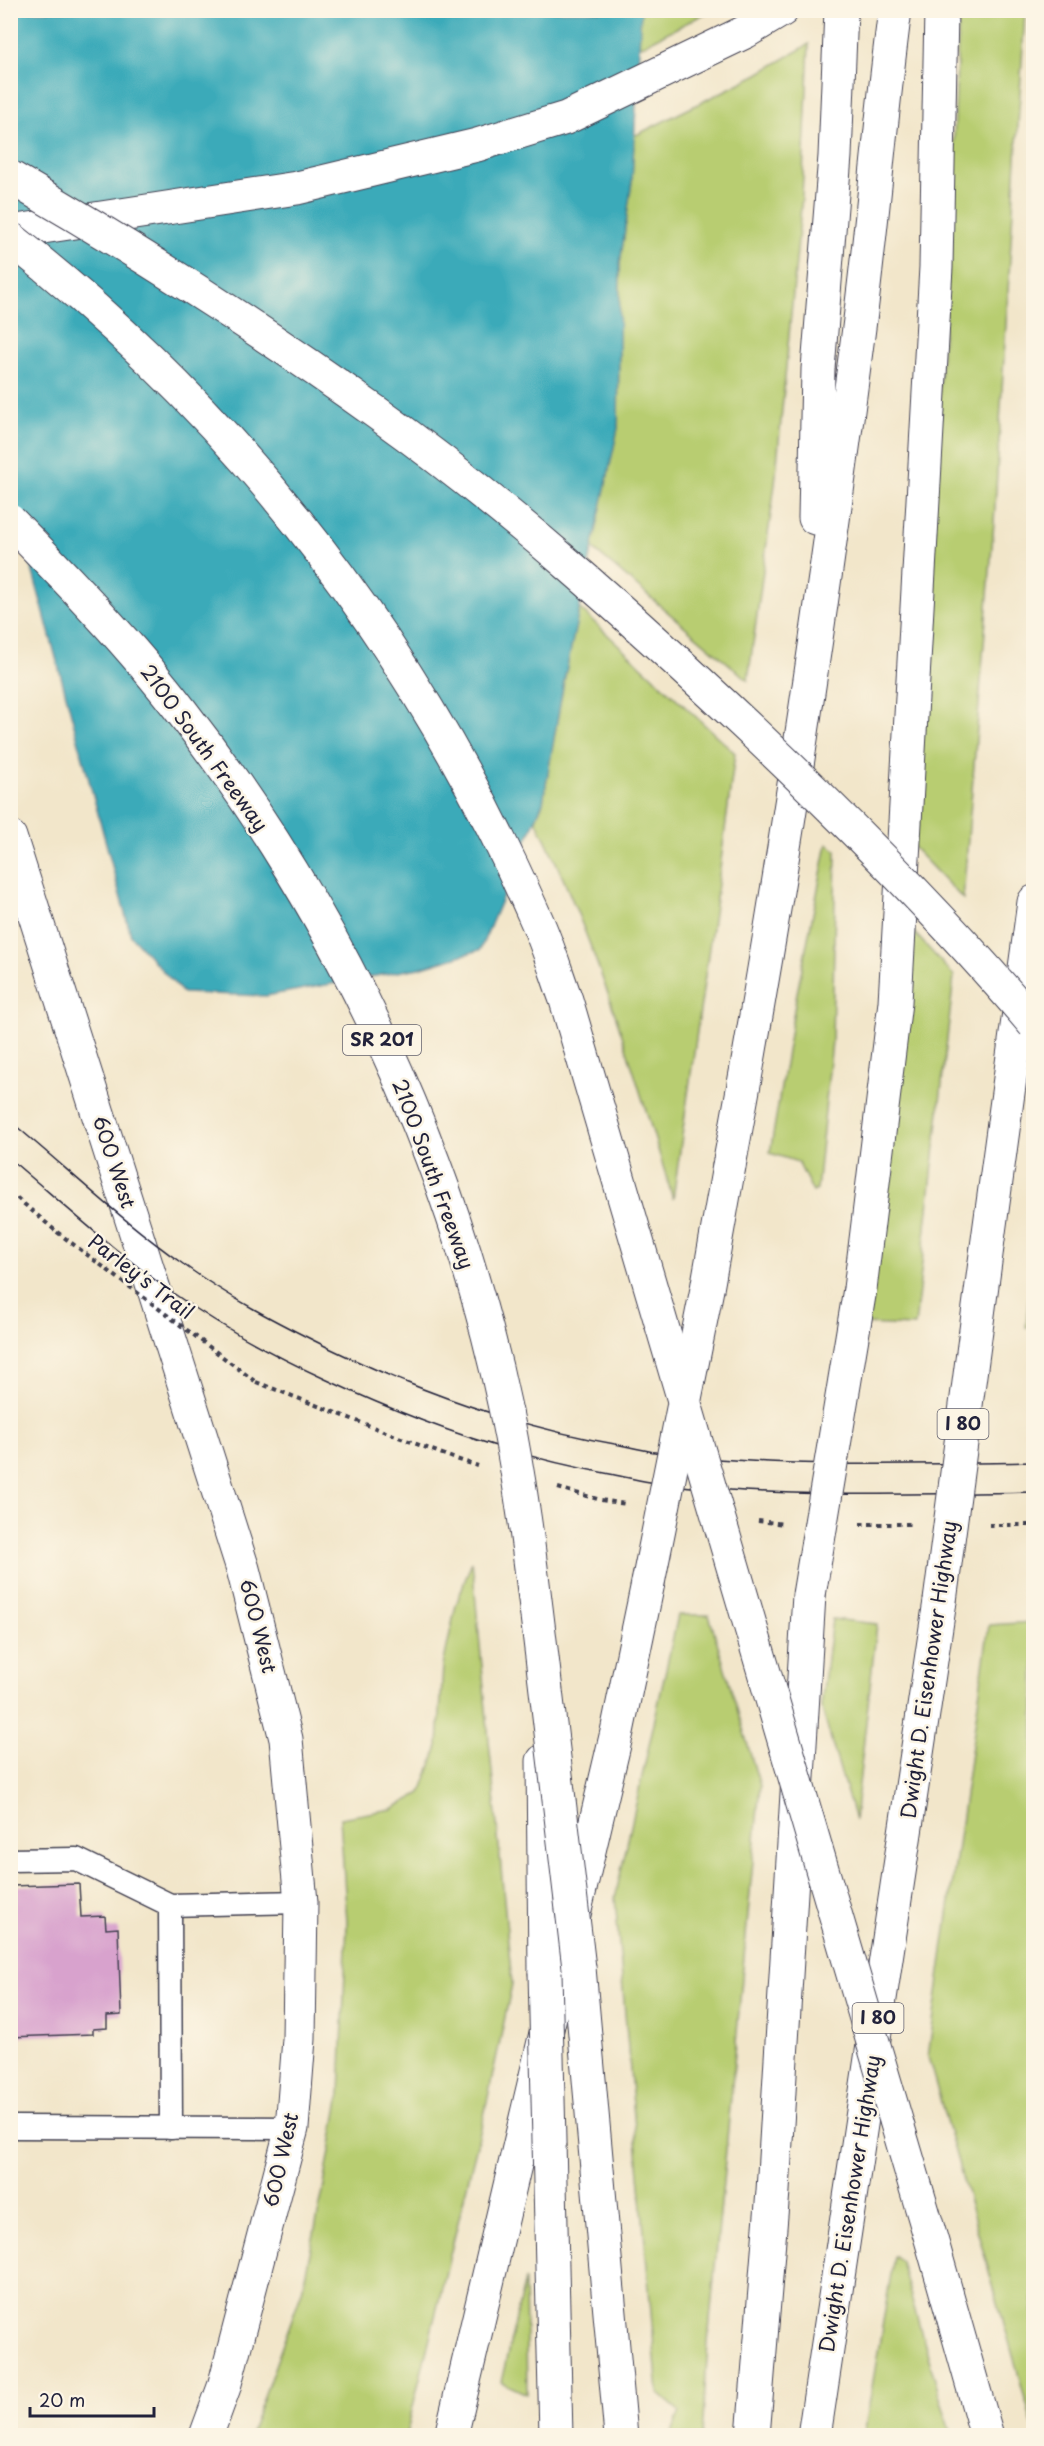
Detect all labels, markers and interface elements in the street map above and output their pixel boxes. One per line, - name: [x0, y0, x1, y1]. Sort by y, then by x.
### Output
- street label: 2100 South Freeway: [134, 657, 276, 837]
- road number: SR 201: [343, 1025, 421, 1055]
- street label: 2100 South Freeway: [386, 1074, 482, 1273]
- street label: 600 West: [86, 1111, 144, 1212]
- street label: Parley's Trail: [82, 1226, 201, 1326]
- road number: I 80: [938, 1409, 988, 1439]
- street label: Dwight D. Eisenhower Highway: [892, 1519, 964, 1821]
- street label: 600 West: [233, 1575, 285, 1676]
- road number: I 80: [852, 2003, 904, 2033]
- street label: Dwight D. Eisenhower Highway: [811, 2053, 887, 2355]
- street label: 600 West: [255, 2109, 305, 2210]
- scale bar: [30, 2380, 154, 2418]
- text: 20 m: [39, 2386, 85, 2413]

